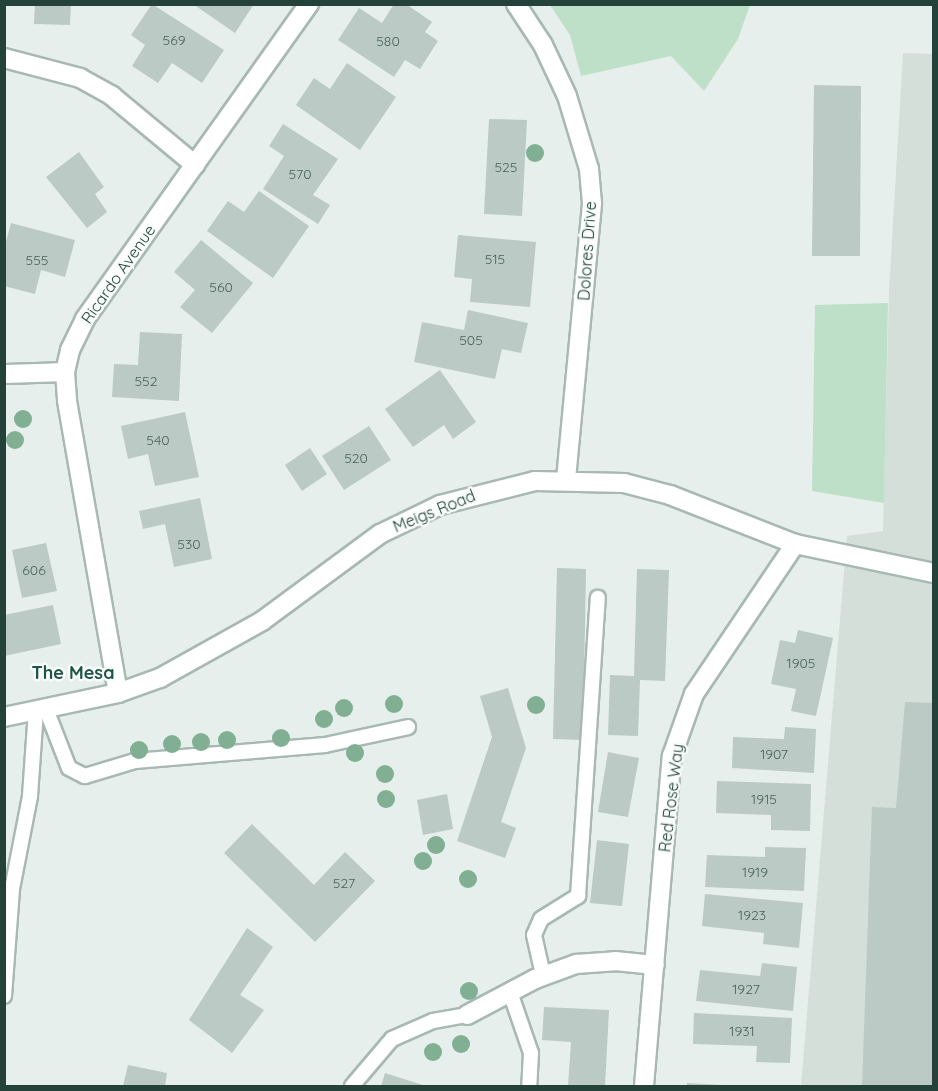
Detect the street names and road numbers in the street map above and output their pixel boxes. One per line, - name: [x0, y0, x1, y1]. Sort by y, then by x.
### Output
- street label: Dolores Drive: [574, 201, 600, 301]
- street label: Ricardo Avenue: [77, 221, 159, 327]
- street label: Meigs Road: [390, 486, 478, 536]
- street label: Red Rose Way: [655, 743, 687, 853]

